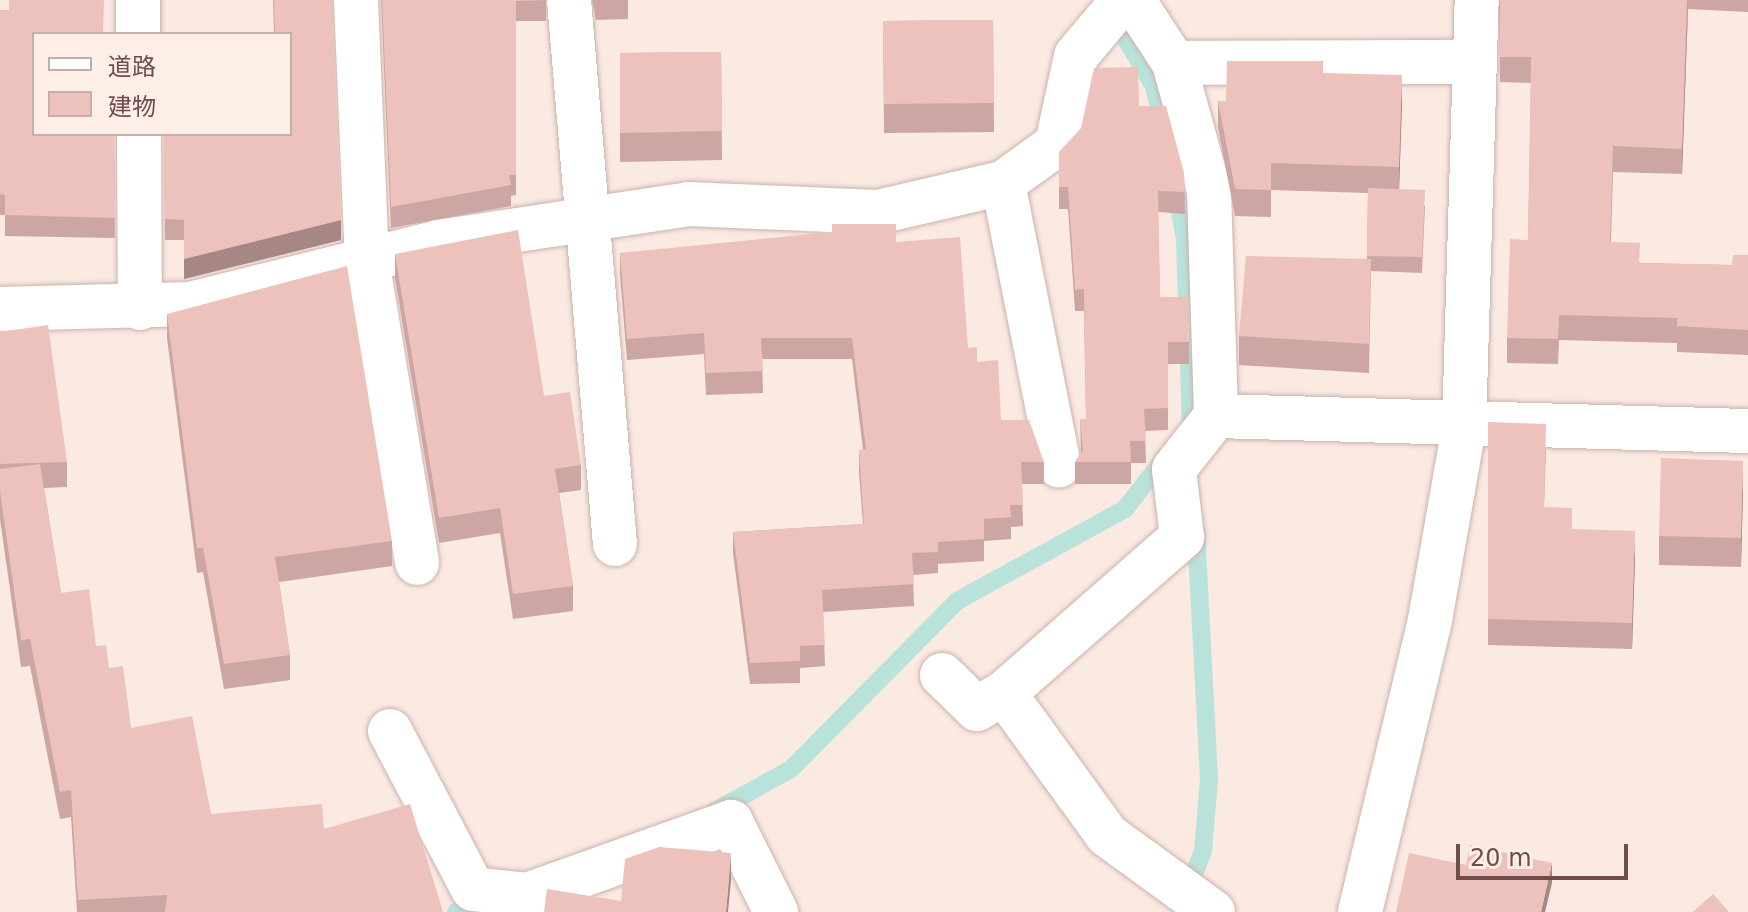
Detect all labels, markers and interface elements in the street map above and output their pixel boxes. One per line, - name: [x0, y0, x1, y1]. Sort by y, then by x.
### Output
- legend: [32, 32, 292, 136]
- text: 道路: [108, 53, 156, 81]
- text: 建物: [108, 93, 156, 121]
- scale bar: [1460, 828, 1632, 878]
- text: 20 m: [1470, 844, 1532, 872]

